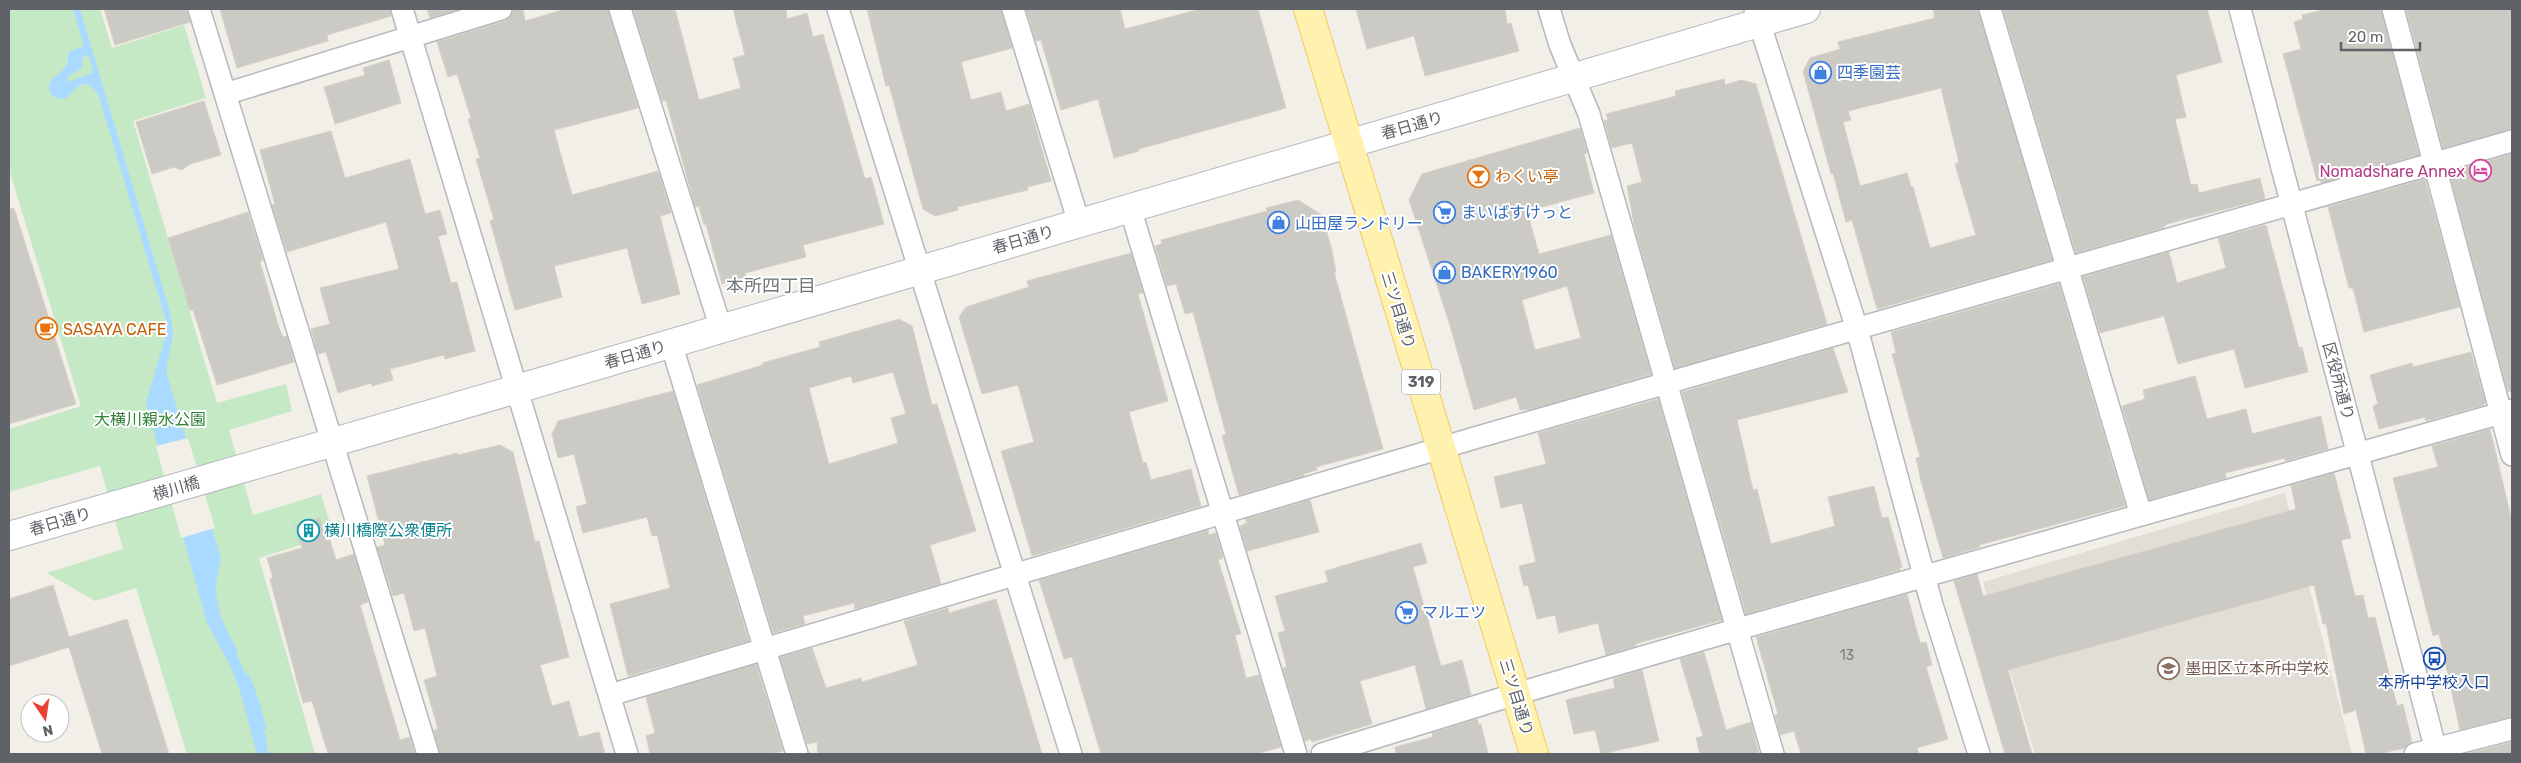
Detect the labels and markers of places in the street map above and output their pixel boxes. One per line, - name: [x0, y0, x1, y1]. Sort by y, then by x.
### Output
- shop icon: 四季園芸: [1809, 60, 1833, 84]
- place label: 四季園芸: [1837, 63, 1901, 82]
- hotel icon: Nomadshare Annex: [2469, 159, 2493, 183]
- place label: Nomadshare Annex: [2319, 162, 2465, 181]
- bar icon: わくい亭: [1467, 164, 1491, 188]
- place label: わくい亭: [1495, 167, 1559, 186]
- supermarket icon: まいばすけっと: [1433, 200, 1457, 224]
- place label: まいばすけっと: [1461, 203, 1573, 222]
- shop icon: 山田屋ランドリー: [1267, 211, 1291, 235]
- place label: 山田屋ランドリー: [1295, 214, 1423, 233]
- shop icon: BAKERY1960: [1433, 260, 1457, 284]
- place label: BAKERY1960: [1461, 263, 1558, 282]
- cafe icon: SASAYA CAFE: [35, 317, 59, 341]
- place label: SASAYA CAFE: [63, 320, 166, 339]
- building icon: 横川橋際公衆便所: [296, 518, 320, 542]
- place label: 横川橋際公衆便所: [324, 521, 452, 540]
- supermarket icon: マルエツ: [1394, 600, 1418, 624]
- place label: マルエツ: [1422, 603, 1486, 622]
- bus stop icon: 本所中学校入口: [2422, 646, 2446, 670]
- school or university icon: 墨田区立本所中学校: [2157, 656, 2181, 680]
- place label: 墨田区立本所中学校: [2185, 659, 2329, 678]
- place label: 本所中学校入口: [2378, 673, 2490, 692]

